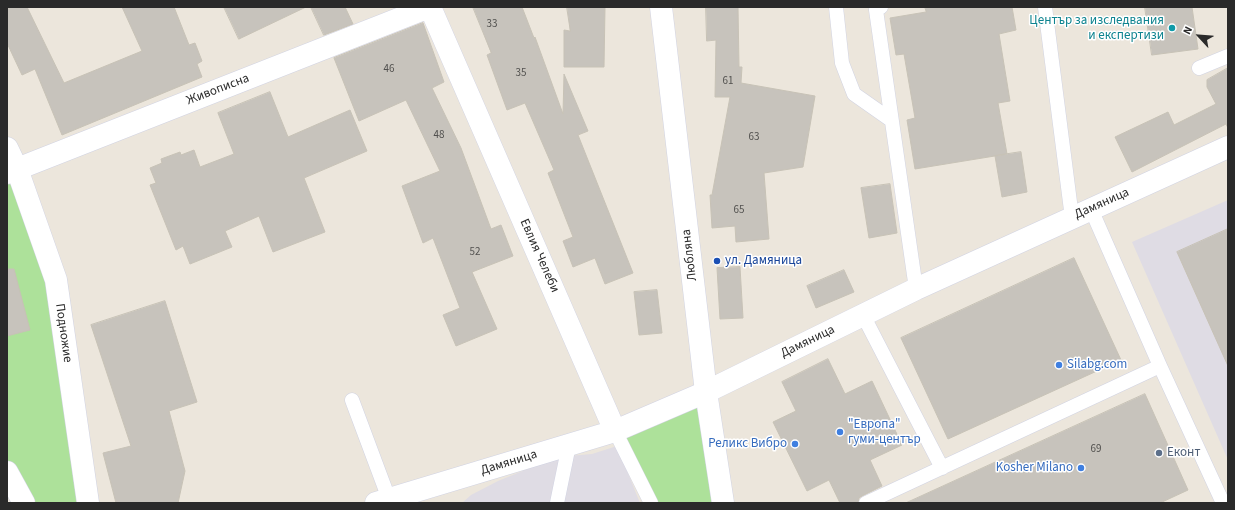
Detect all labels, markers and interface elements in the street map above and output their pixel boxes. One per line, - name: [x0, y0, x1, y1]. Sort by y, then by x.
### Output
- place label: Център за изследвания и експертизи: [1029, 13, 1164, 44]
- north arrow: [1179, 16, 1219, 56]
- house number: 33: [487, 18, 497, 32]
- marker: Център за изследвания и експертизи: [1167, 23, 1177, 33]
- text: N: [1179, 24, 1196, 37]
- house number: 46: [384, 63, 394, 77]
- house number: 35: [516, 67, 526, 81]
- street label: Живописна: [184, 71, 252, 109]
- house number: 61: [723, 75, 733, 89]
- house number: 48: [434, 129, 444, 143]
- house number: 63: [749, 131, 759, 145]
- street label: Дамяница: [1072, 185, 1132, 223]
- house number: 65: [734, 204, 744, 218]
- street label: Евлия Челеби: [516, 217, 562, 295]
- street label: Любляна: [679, 228, 701, 282]
- house number: 52: [470, 246, 480, 260]
- place label: ул. Дамяница: [725, 253, 802, 269]
- marker: ул. Дамяница: [712, 256, 722, 266]
- street label: Подножие: [51, 302, 75, 364]
- street label: Дамяница: [778, 322, 838, 362]
- place label: Silabg.com: [1067, 357, 1127, 373]
- marker: Silabg.com: [1054, 360, 1064, 370]
- place label: "Европа" гуми-център: [848, 417, 921, 448]
- marker: "Европа" гуми-център: [835, 427, 845, 437]
- place label: Реликс Вибро: [708, 436, 787, 452]
- marker: Реликс Вибро: [790, 439, 800, 449]
- house number: 69: [1091, 443, 1101, 457]
- place label: Еконт: [1167, 445, 1200, 461]
- street label: Дамяница: [479, 447, 539, 479]
- marker: Еконт: [1154, 448, 1164, 458]
- place label: Kosher Milano: [996, 460, 1073, 476]
- marker: Kosher Milano: [1076, 463, 1086, 473]

